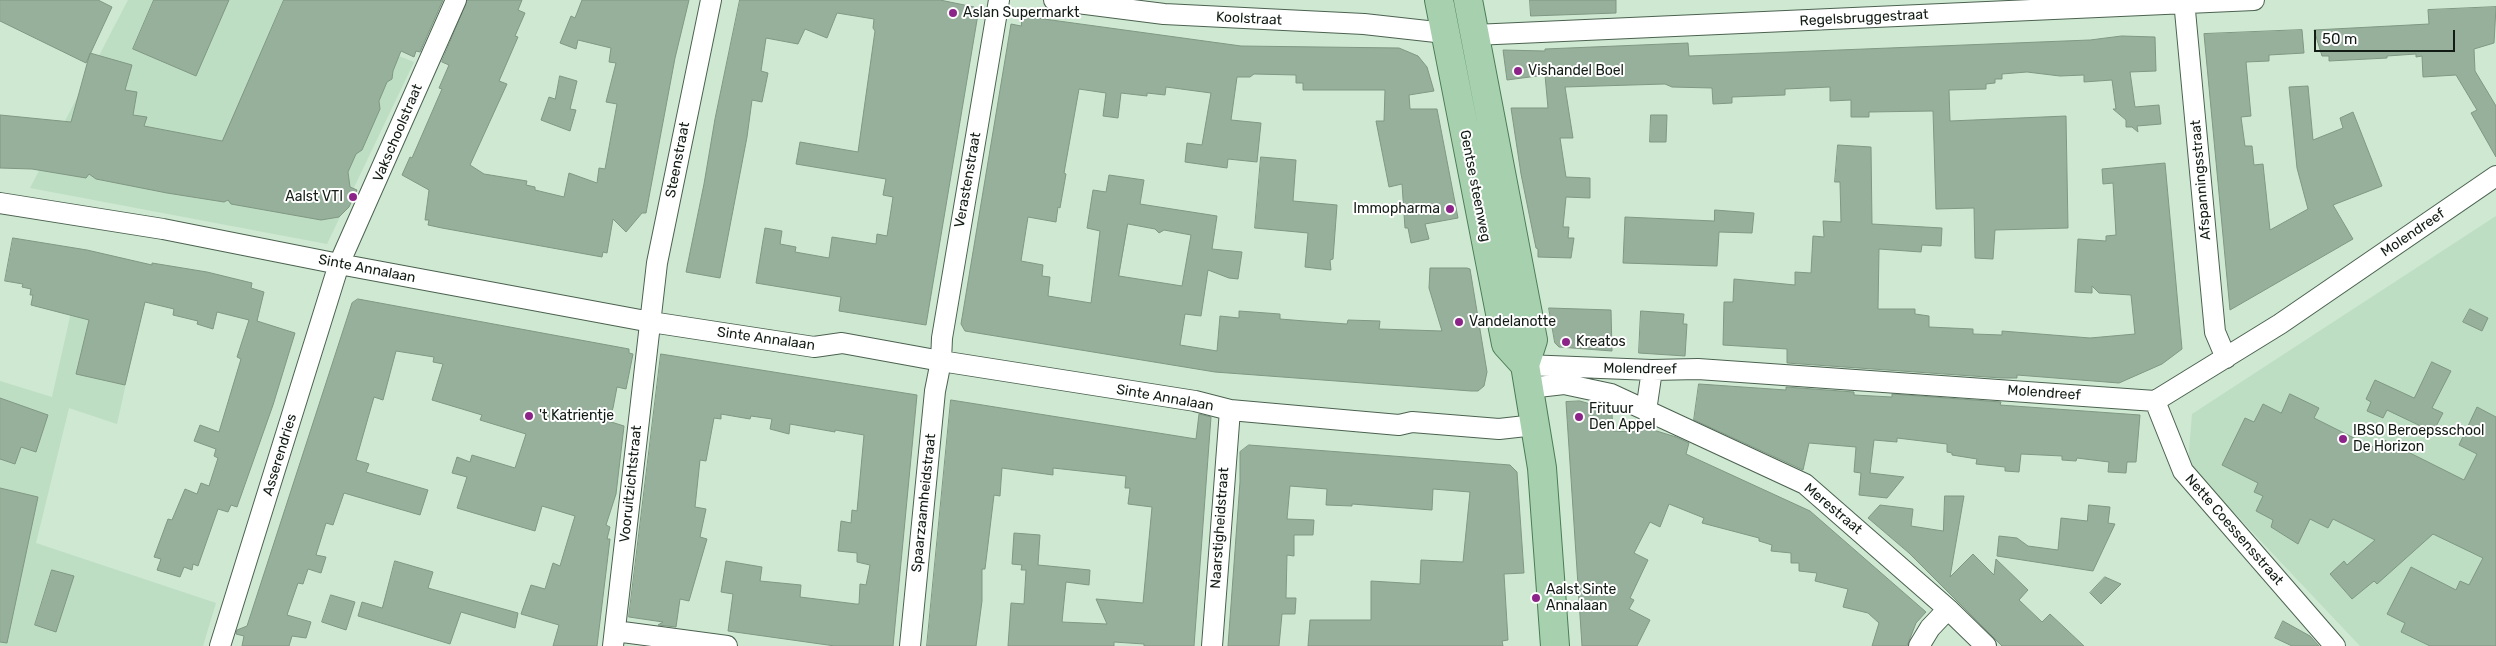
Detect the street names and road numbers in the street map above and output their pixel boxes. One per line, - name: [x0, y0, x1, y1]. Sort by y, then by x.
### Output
- street label: Regelsbruggestraat: [1799, 6, 1929, 30]
- street label: Koolstraat: [1216, 9, 1282, 29]
- street label: Vakschoolstraat: [370, 82, 426, 184]
- street label: Afspanningsstraat: [2187, 119, 2215, 241]
- street label: Steenstraat: [662, 121, 694, 199]
- street label: Gentse steenweg: [1456, 129, 1494, 243]
- street label: Verastenstraat: [951, 131, 985, 229]
- street label: Molendreef: [2378, 206, 2448, 260]
- street label: Sinte Annalaan: [317, 251, 417, 287]
- street label: Sinte Annalaan: [716, 324, 816, 354]
- street label: Molendreef: [1603, 360, 1677, 378]
- street label: Sinte Annalaan: [1115, 381, 1215, 415]
- street label: Molendreef: [2007, 382, 2081, 404]
- street label: Asserendries: [260, 412, 300, 498]
- street label: Vooruitzichtstraat: [616, 424, 646, 544]
- street label: Spaarzaamheidstraat: [908, 433, 940, 573]
- street label: Naarstigheidstraat: [1207, 467, 1233, 589]
- street label: Nette Coessensstraat: [2181, 471, 2287, 589]
- street label: Merestraat: [1801, 480, 1865, 538]

